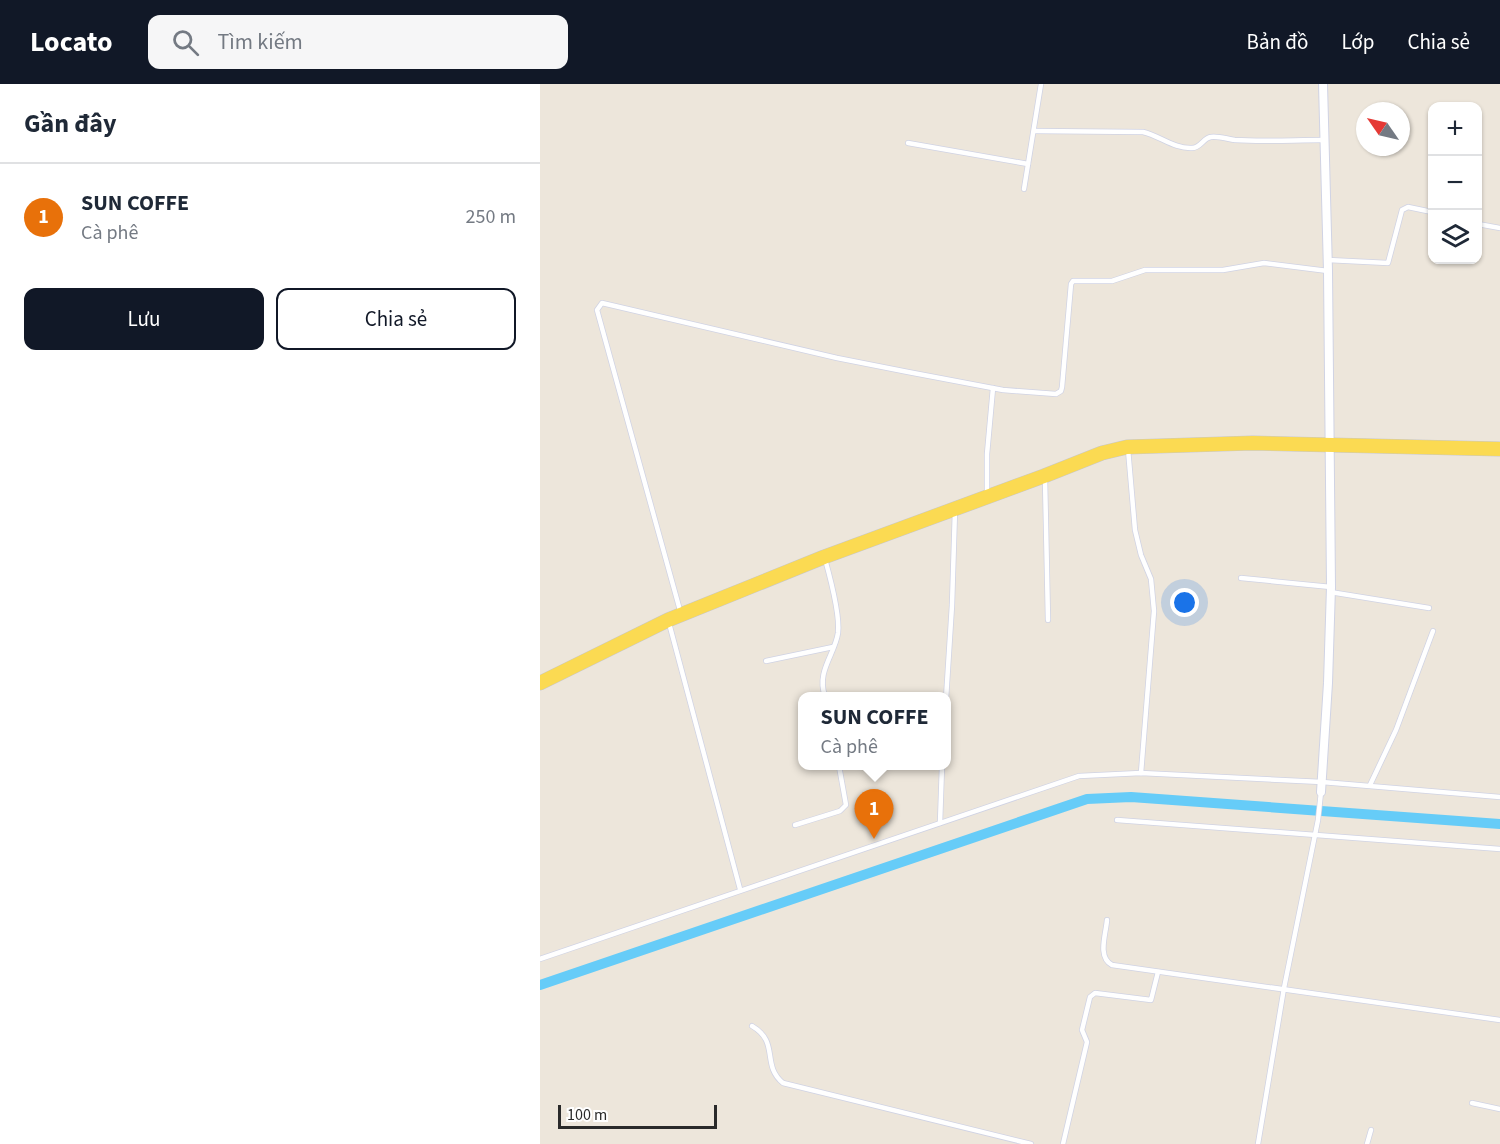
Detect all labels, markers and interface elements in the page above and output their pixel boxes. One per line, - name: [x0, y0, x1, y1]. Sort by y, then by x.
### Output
- search box: [148, 15, 568, 69]
- text: Locato: [30, 22, 112, 62]
- icon: search: [169, 26, 202, 59]
- text: Tìm kiếm: [217, 26, 303, 58]
- text: Bản đồ: [1247, 27, 1308, 57]
- text: Lớp: [1341, 27, 1374, 57]
- text: Chia sẻ: [1407, 27, 1470, 57]
- north arrow: [1356, 102, 1410, 156]
- map controls: [1428, 102, 1482, 264]
- button: +: [1428, 102, 1482, 156]
- text: Gần đây: [24, 105, 117, 142]
- button: −: [1428, 156, 1482, 210]
- text: SUN COFFE: [81, 187, 189, 219]
- text: 1: [38, 203, 49, 231]
- text: 250 m: [466, 203, 516, 231]
- button: layers: [1428, 210, 1482, 264]
- text: Cà phê: [81, 219, 138, 247]
- button: Lưu: [24, 288, 264, 350]
- button: Chia sẻ: [276, 288, 516, 350]
- your location: [1170, 588, 1199, 617]
- popup: [798, 692, 951, 770]
- text: SUN COFFE: [820, 701, 929, 733]
- text: Cà phê: [820, 733, 878, 761]
- pin: 1: [854, 790, 894, 839]
- scale bar: [558, 1102, 717, 1130]
- text: 100 m: [567, 1104, 607, 1126]

